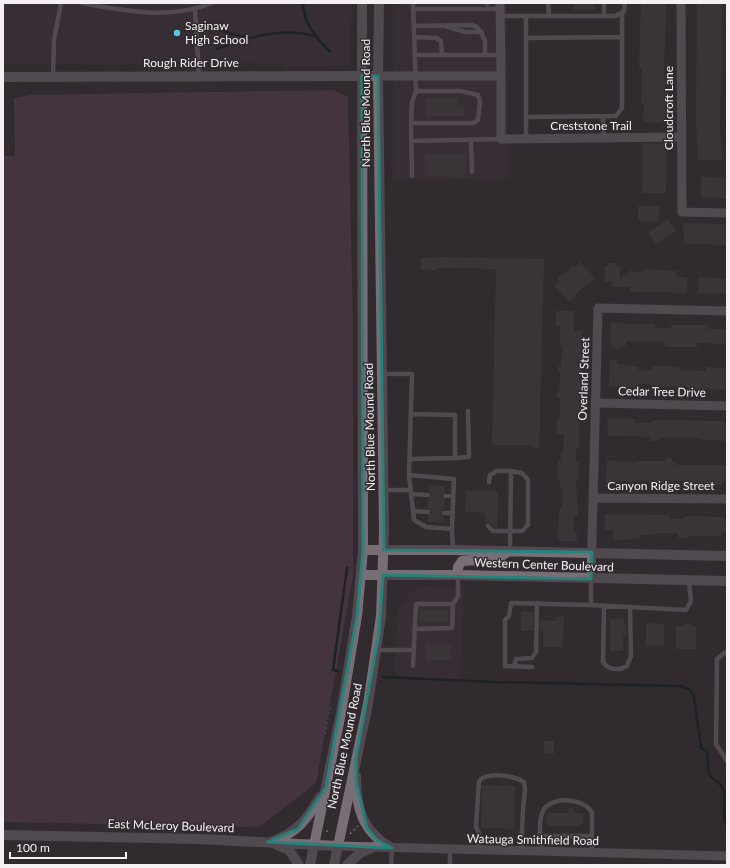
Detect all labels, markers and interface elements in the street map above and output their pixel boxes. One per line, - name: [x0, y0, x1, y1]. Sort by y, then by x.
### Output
- place label: Saginaw High School: [185, 18, 248, 47]
- marker: Saginaw High School: [172, 28, 182, 38]
- street label: North Blue Mound Road: [358, 39, 373, 167]
- street label: Rough Rider Drive: [143, 55, 239, 70]
- street label: Cloudcroft Lane: [661, 66, 676, 150]
- street label: Creststone Trail: [550, 118, 632, 133]
- street label: Overland Street: [575, 336, 592, 421]
- street label: North Blue Mound Road: [361, 363, 378, 491]
- street label: Cedar Tree Drive: [618, 383, 706, 400]
- street label: Canyon Ridge Street: [607, 478, 715, 493]
- street label: Western Center Boulevard: [474, 555, 614, 574]
- street label: North Blue Mound Road: [324, 682, 365, 810]
- street label: East McLeroy Boulevard: [107, 816, 235, 835]
- street label: Watauga Smithfield Road: [467, 831, 599, 848]
- scale bar: [10, 834, 126, 860]
- text: 100 m: [16, 840, 50, 855]

